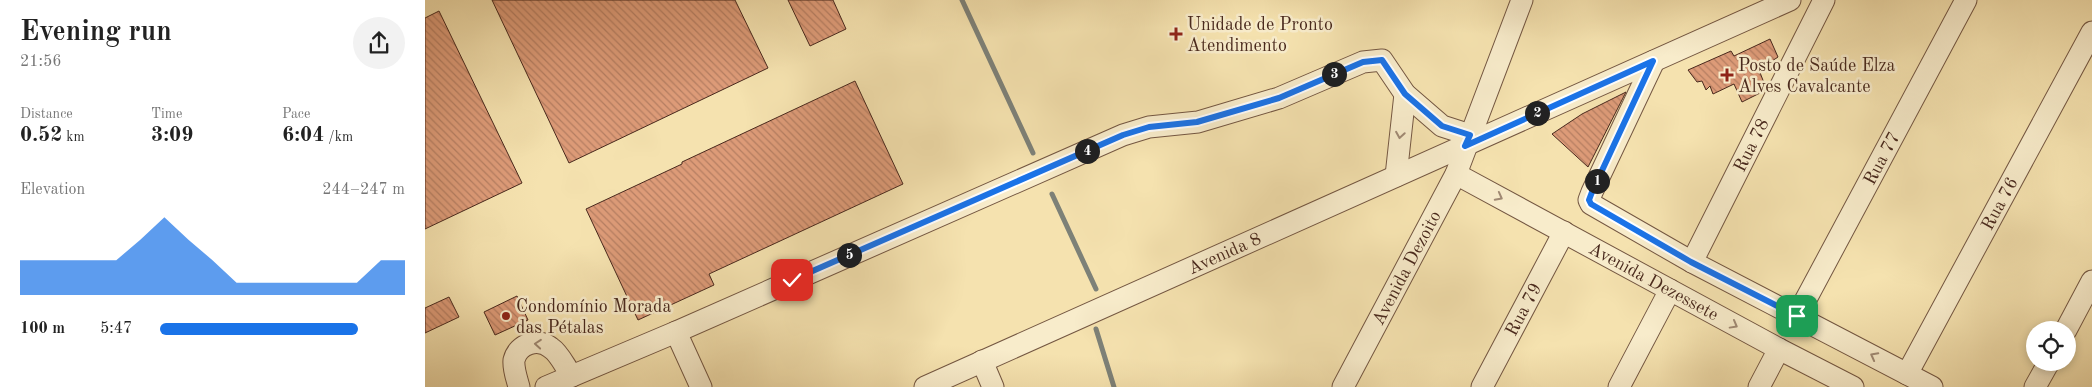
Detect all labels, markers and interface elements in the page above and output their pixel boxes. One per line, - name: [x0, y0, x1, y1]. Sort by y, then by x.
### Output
- place label: Unidade de Pronto Atendimento: [1187, 16, 1333, 55]
- button: share: [353, 17, 405, 69]
- text: Evening run: [20, 19, 172, 47]
- marker: Unidade de Pronto Atendimento: [1169, 27, 1183, 41]
- text: 21:56: [20, 54, 62, 70]
- place label: Posto de Saúde Elza Alves Cavalcante: [1738, 57, 1896, 96]
- pin: 3: [1321, 62, 1347, 86]
- text: 3: [1330, 67, 1339, 81]
- marker: Posto de Saúde Elza Alves Cavalcante: [1720, 68, 1734, 82]
- pin: 2: [1525, 100, 1549, 126]
- text: 2: [1533, 106, 1542, 120]
- text: Distance: [20, 107, 73, 121]
- text: Time: [151, 107, 182, 121]
- text: Pace: [282, 107, 310, 121]
- street label: Rua 78: [1731, 116, 1773, 175]
- text: 0.52: [20, 125, 62, 146]
- text: 3:09: [151, 125, 193, 146]
- text: 6:04: [282, 125, 324, 146]
- street label: Rua 77: [1861, 129, 1904, 188]
- text: km: [62, 130, 85, 144]
- text: /km: [324, 130, 353, 144]
- one-way arrow: [1396, 131, 1406, 140]
- pin: 4: [1075, 138, 1099, 164]
- text: 4: [1083, 144, 1092, 158]
- pin: 1: [1585, 168, 1609, 194]
- text: 1: [1593, 174, 1602, 188]
- street label: Rua 76: [1979, 174, 2022, 233]
- text: Elevation: [20, 182, 85, 198]
- text: 244–247 m: [322, 182, 405, 198]
- one-way arrow: [1494, 191, 1503, 201]
- street label: Avenida Dezoito: [1369, 208, 1445, 328]
- street label: Avenida 8: [1186, 230, 1264, 278]
- street label: Avenida Dezessete: [1586, 240, 1721, 324]
- pin: 5: [837, 242, 861, 268]
- text: 5: [845, 248, 854, 262]
- pin: [771, 259, 813, 301]
- icon: check: [778, 266, 806, 294]
- street label: Rua 79: [1503, 280, 1545, 339]
- pin: [1776, 295, 1818, 337]
- place label: Condomínio Morada das Pétalas: [516, 298, 671, 337]
- icon: arrive: [1783, 302, 1811, 330]
- marker: Condomínio Morada das Pétalas: [500, 310, 512, 322]
- one-way arrow: [1729, 319, 1738, 329]
- text: 100 m: [20, 321, 65, 337]
- text: 5:47: [100, 321, 132, 337]
- map controls: [2026, 321, 2076, 371]
- button: locate: [2026, 321, 2076, 371]
- one-way arrow: [534, 339, 542, 350]
- one-way arrow: [1870, 352, 1879, 362]

